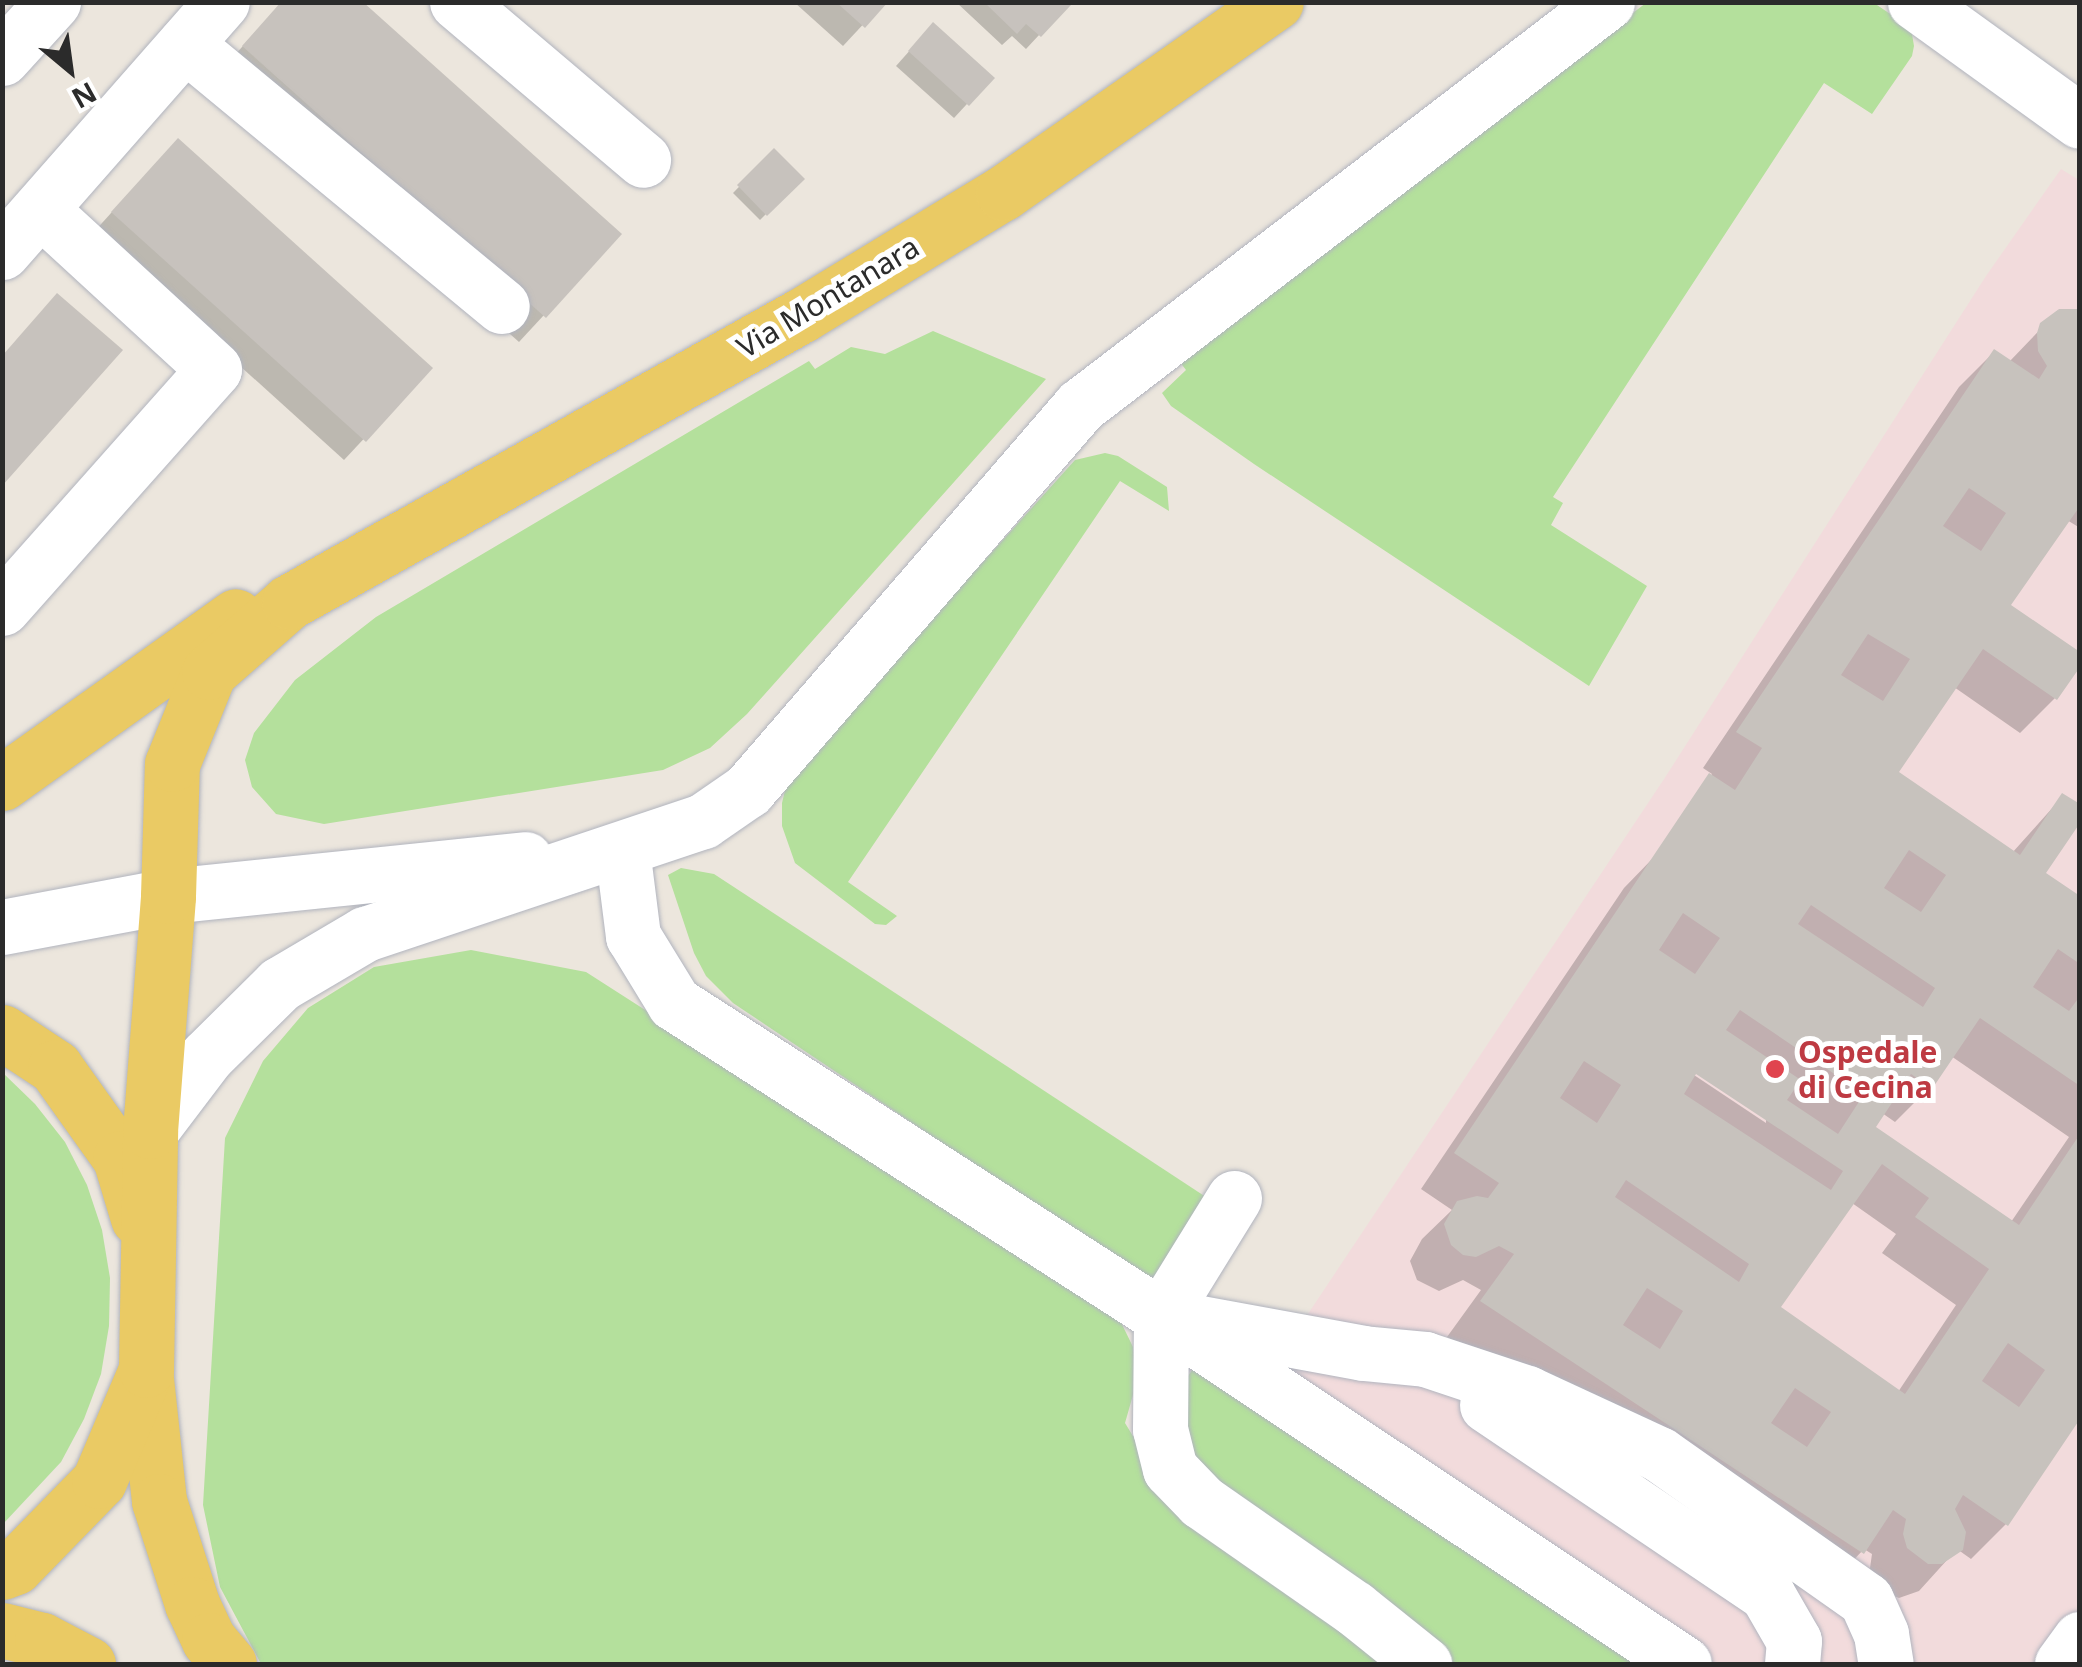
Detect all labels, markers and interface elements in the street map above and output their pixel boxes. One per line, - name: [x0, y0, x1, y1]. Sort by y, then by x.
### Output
- north arrow: [20, 20, 120, 120]
- text: N: [65, 74, 104, 118]
- street label: Via Montanara: [730, 229, 926, 365]
- place label: Ospedale di Cecina: [1798, 1034, 1937, 1104]
- marker: Ospedale di Cecina: [1762, 1056, 1788, 1082]

